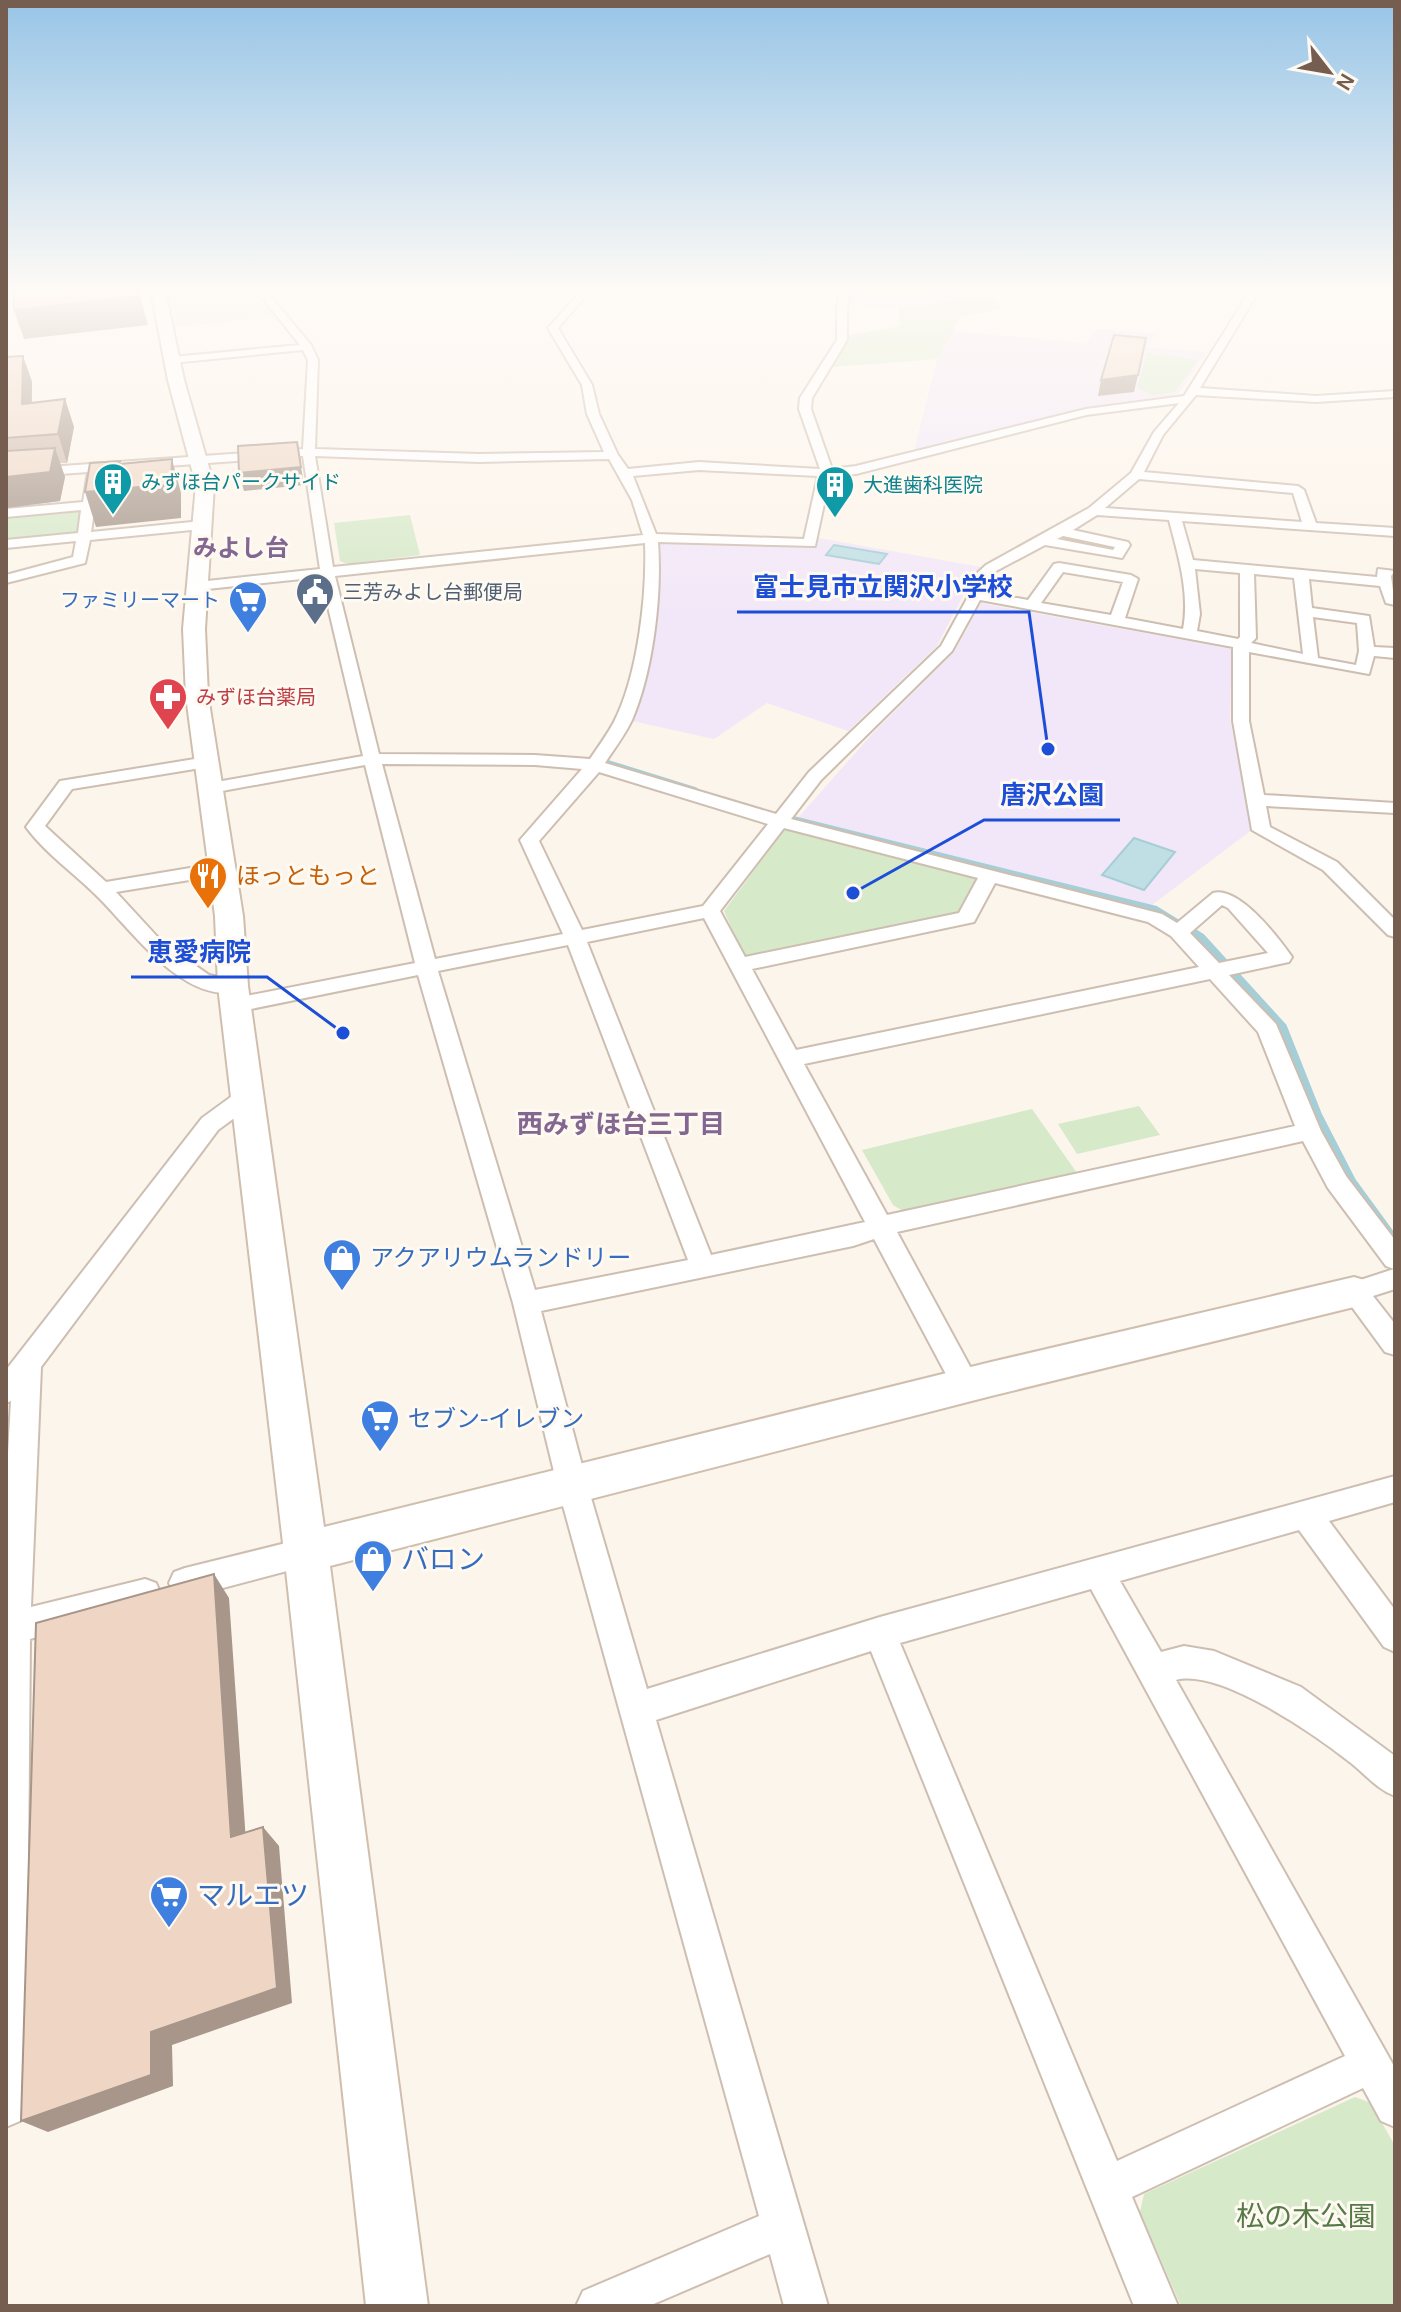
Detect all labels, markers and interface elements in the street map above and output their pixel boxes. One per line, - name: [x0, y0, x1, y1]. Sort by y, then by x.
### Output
- north arrow: [1289, 32, 1369, 112]
- text: N: [1330, 68, 1360, 95]
- building icon: みずほ台パークサイド: [92, 461, 134, 516]
- building icon: 大進歯科医院: [814, 464, 856, 519]
- place label: みずほ台パークサイド: [141, 471, 341, 494]
- place label: 大進歯科医院: [863, 474, 983, 497]
- district label: みよし台: [193, 534, 289, 562]
- callout: 富士見市立関沢小学校: [737, 562, 1029, 612]
- public building icon: 三芳みよし台郵便局: [294, 571, 336, 626]
- text: 富士見市立関沢小学校: [753, 572, 1013, 603]
- supermarket icon: ファミリーマート: [227, 579, 269, 634]
- place label: 三芳みよし台郵便局: [343, 581, 523, 604]
- place label: ファミリーマート: [60, 589, 220, 612]
- pharmacy icon: みずほ台薬局: [147, 676, 189, 731]
- place label: みずほ台薬局: [196, 686, 316, 709]
- callout: 唐沢公園: [984, 770, 1120, 820]
- text: 唐沢公園: [1000, 780, 1104, 811]
- restaurant icon: ほっともっと: [187, 855, 229, 910]
- place label: ほっともっと: [236, 862, 380, 890]
- callout: 恵愛病院: [131, 927, 267, 977]
- text: 恵愛病院: [147, 937, 251, 968]
- district label: 西みずほ台三丁目: [517, 1109, 725, 1140]
- shop icon: アクアリウムランドリー: [321, 1237, 363, 1292]
- place label: アクアリウムランドリー: [370, 1244, 632, 1272]
- supermarket icon: セブン-イレブン: [359, 1398, 401, 1453]
- place label: セブン-イレブン: [408, 1405, 584, 1433]
- shop icon: バロン: [352, 1538, 394, 1593]
- place label: バロン: [401, 1543, 485, 1576]
- supermarket icon: マルエツ: [148, 1874, 190, 1929]
- place label: マルエツ: [197, 1879, 309, 1912]
- park label: 松の木公園: [1236, 2200, 1376, 2233]

